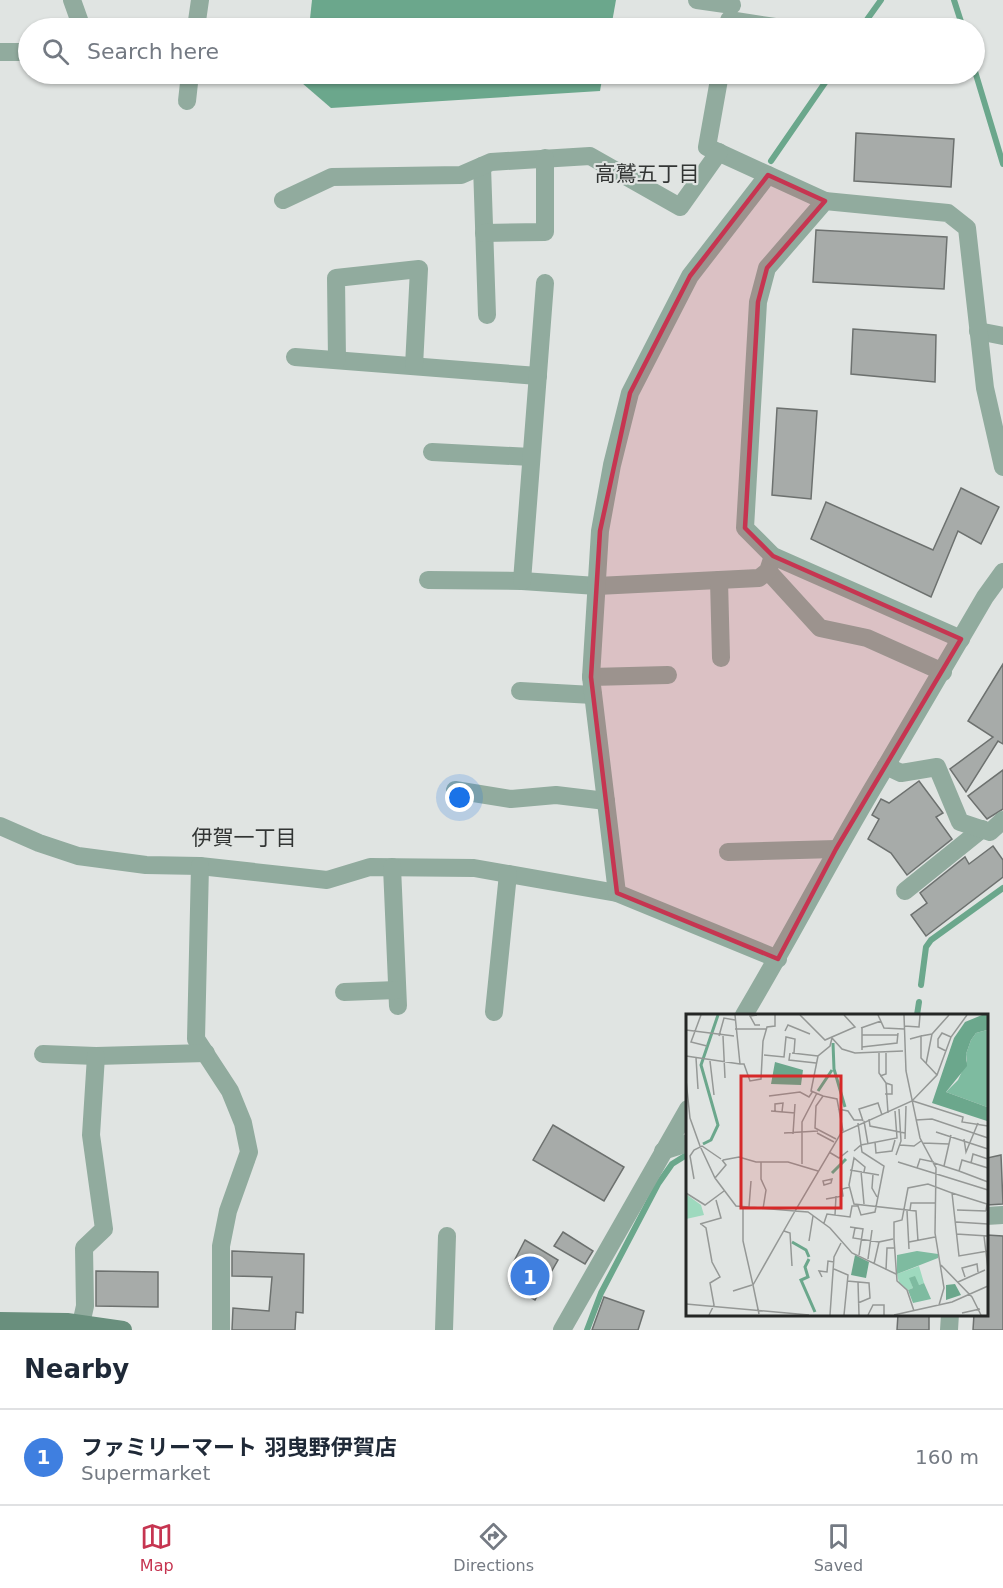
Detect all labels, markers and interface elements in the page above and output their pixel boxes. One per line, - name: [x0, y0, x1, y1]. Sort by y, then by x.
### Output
- search box: [18, 18, 985, 84]
- icon: search: [39, 35, 72, 68]
- text: Search here: [87, 39, 219, 64]
- district label: 高鷲五丁目: [595, 162, 700, 186]
- your location: [445, 783, 474, 812]
- district label: 伊賀一丁目: [192, 826, 297, 850]
- inset map: [686, 1014, 988, 1315]
- pin: 1: [510, 1254, 550, 1298]
- text: Nearby: [24, 1354, 129, 1384]
- text: ファミリーマート 羽曳野伊賀店: [81, 1435, 397, 1460]
- text: 1: [37, 1445, 50, 1469]
- text: 160 m: [915, 1445, 979, 1469]
- text: Supermarket: [81, 1461, 210, 1485]
- tab: Map: [140, 1520, 174, 1575]
- tab: Directions: [453, 1520, 534, 1575]
- tab: Saved: [814, 1520, 863, 1575]

